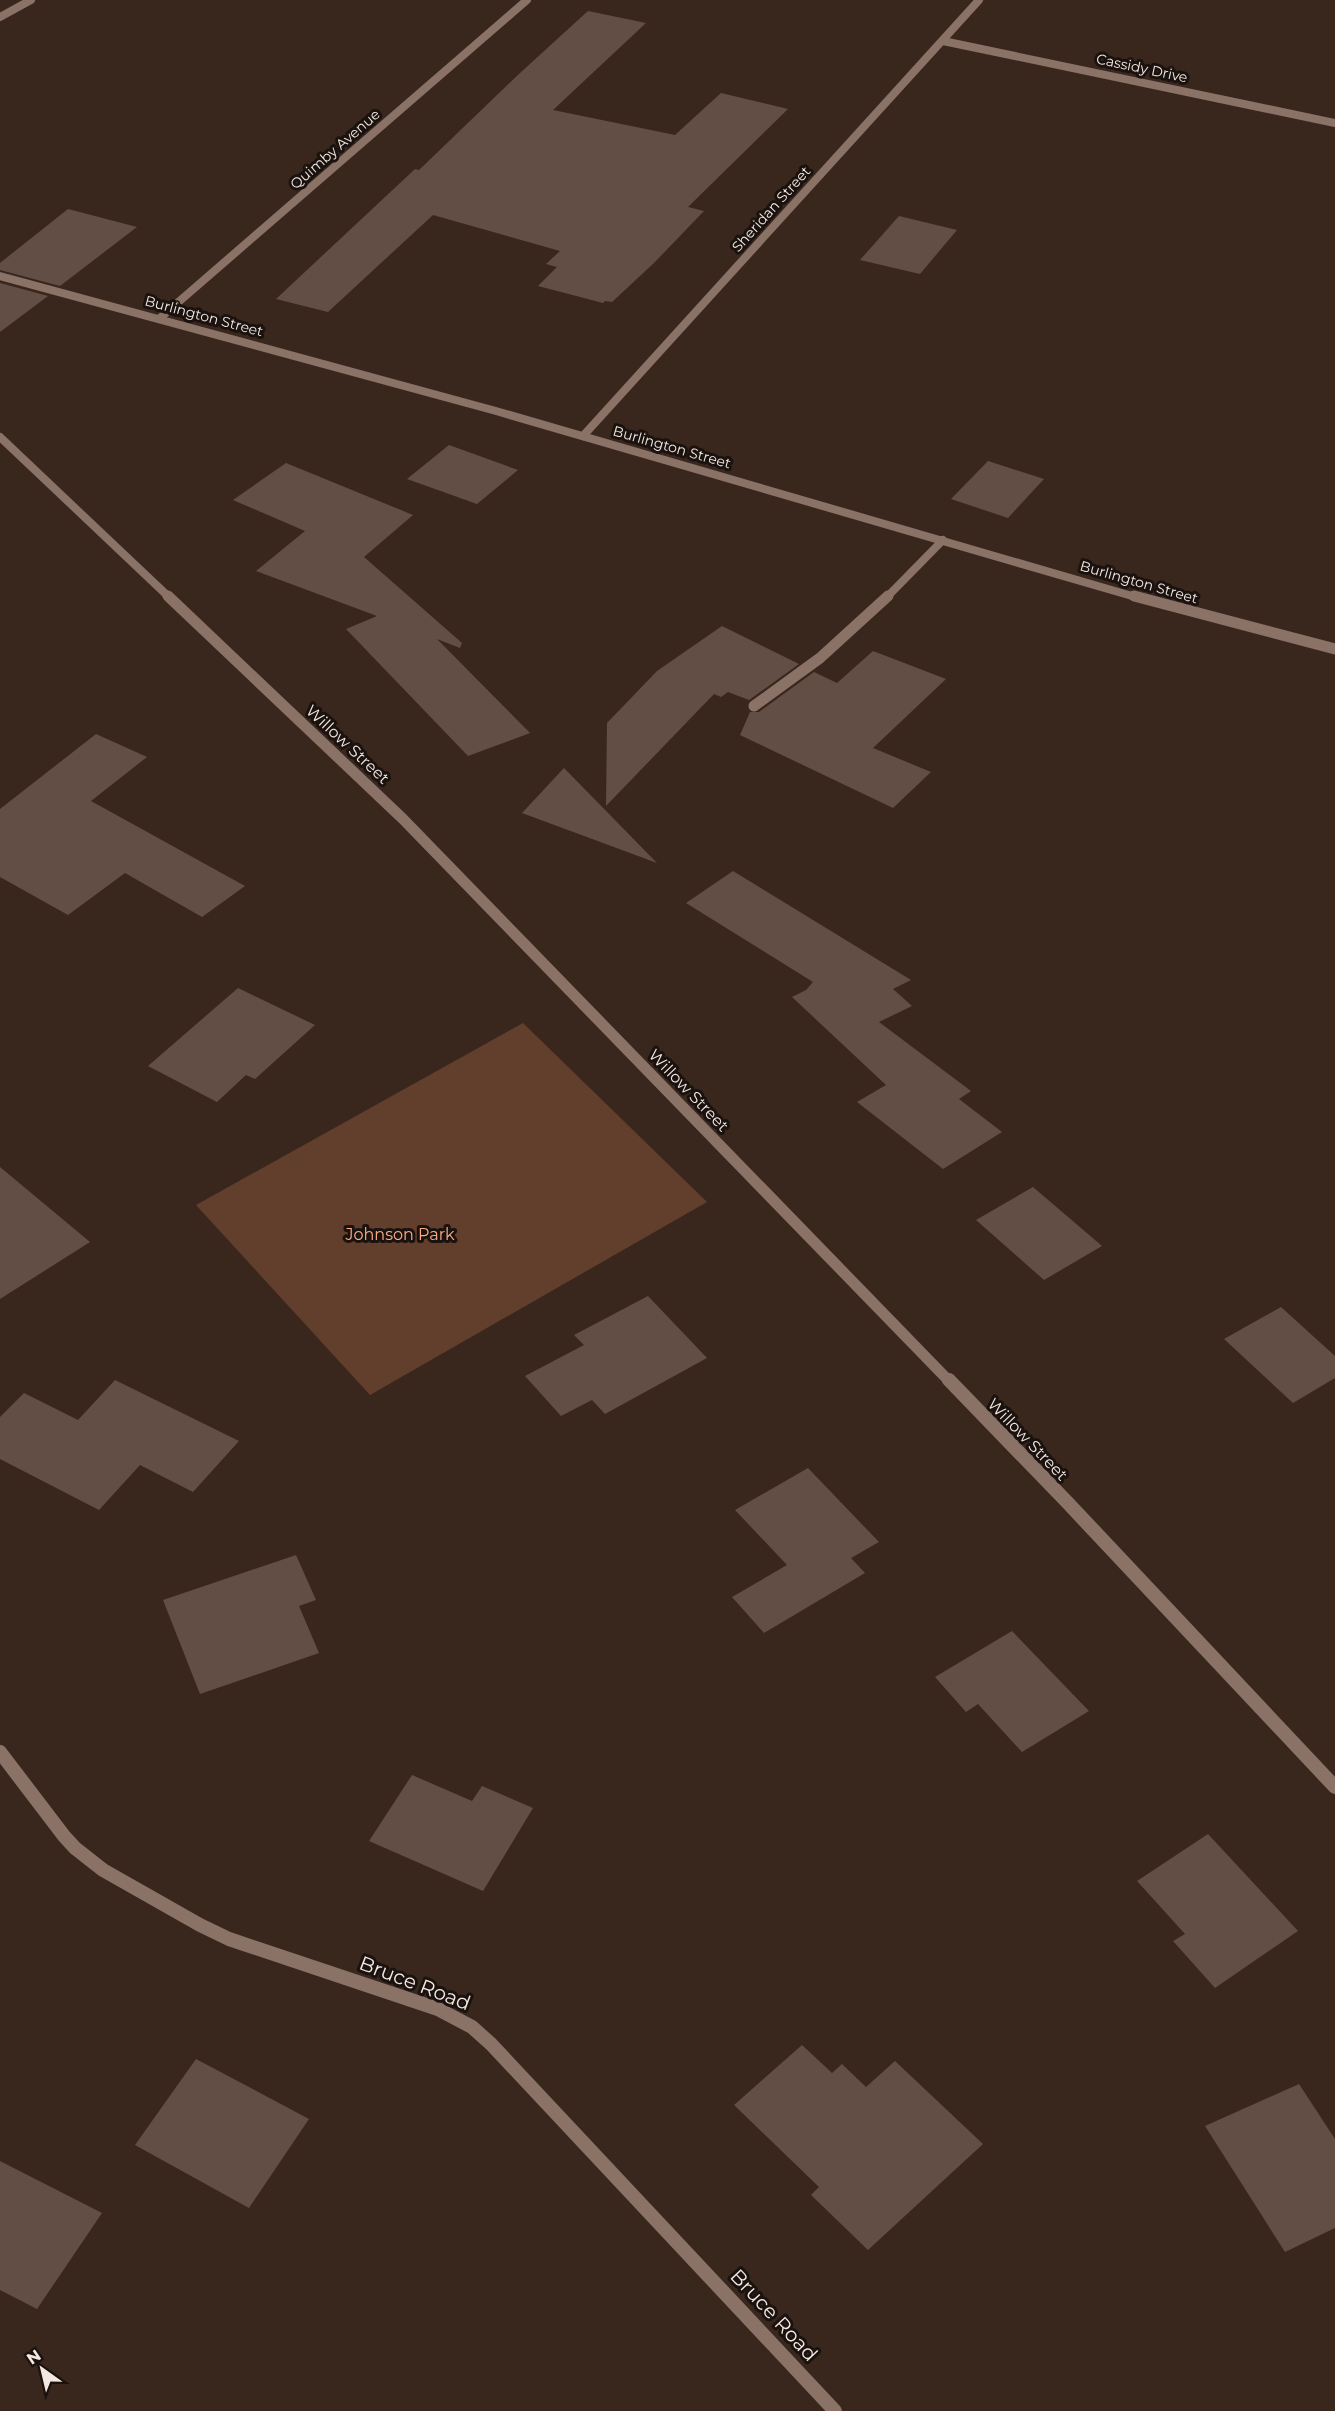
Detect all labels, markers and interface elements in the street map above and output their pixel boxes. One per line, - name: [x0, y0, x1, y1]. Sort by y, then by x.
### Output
- street label: Cassidy Drive: [1095, 50, 1189, 86]
- street label: Quimby Avenue: [286, 105, 384, 193]
- street label: Sheridan Street: [728, 162, 814, 256]
- street label: Burlington Street: [143, 292, 265, 341]
- street label: Burlington Street: [611, 422, 733, 473]
- street label: Burlington Street: [1078, 557, 1200, 608]
- street label: Willow Street: [302, 701, 394, 788]
- street label: Willow Street: [645, 1045, 733, 1136]
- park label: Johnson Park: [344, 1225, 455, 1244]
- street label: Willow Street: [984, 1394, 1072, 1485]
- street label: Bruce Road: [356, 1951, 474, 2015]
- street label: Bruce Road: [725, 2264, 823, 2366]
- north arrow: [12, 2339, 72, 2399]
- text: N: [23, 2345, 45, 2368]

